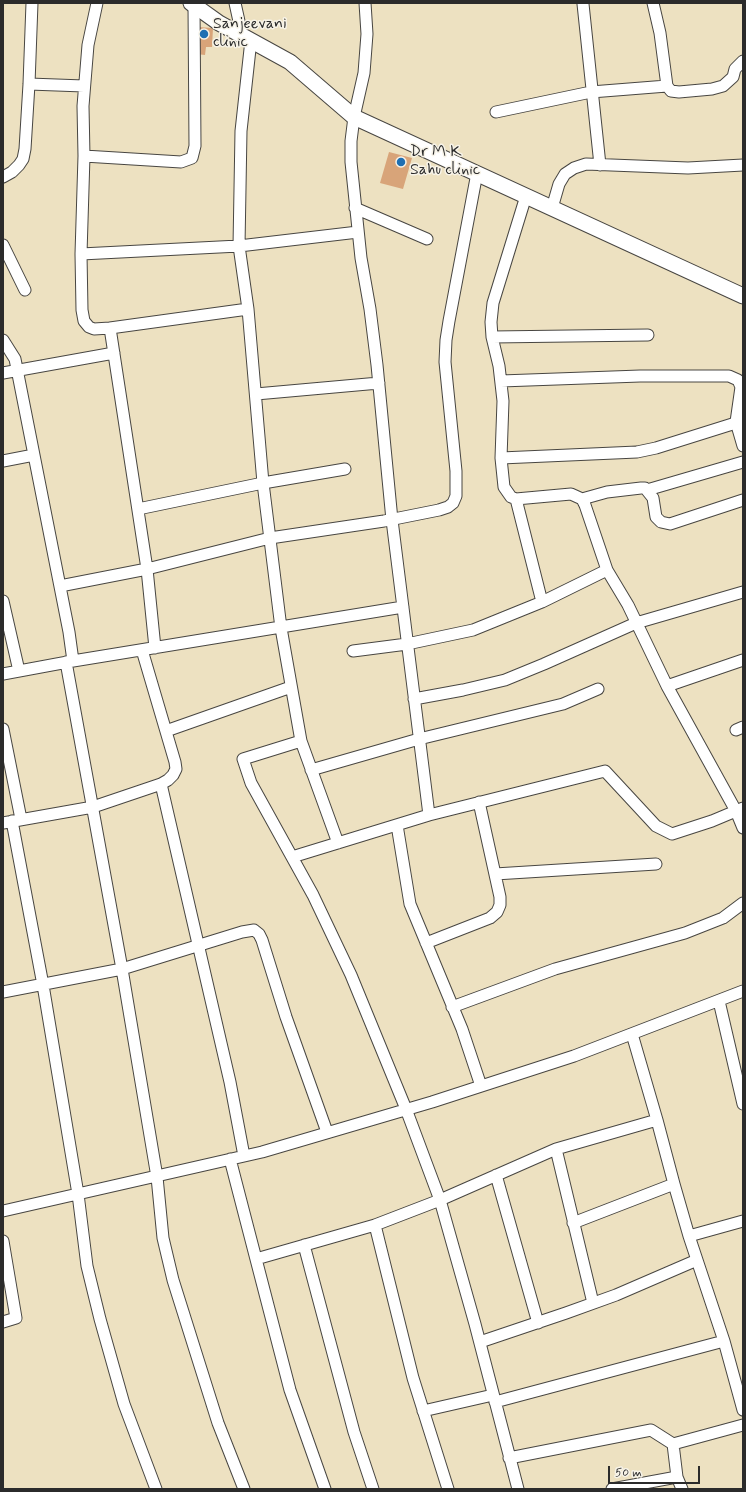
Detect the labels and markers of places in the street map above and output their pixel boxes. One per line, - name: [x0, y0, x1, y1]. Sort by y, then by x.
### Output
- place label: Sanjeevani clinic: [213, 15, 287, 53]
- marker: Sanjeevani clinic: [198, 28, 210, 40]
- place label: Dr M K Sahu clinic: [410, 143, 480, 181]
- marker: Dr M K Sahu clinic: [395, 156, 407, 168]

